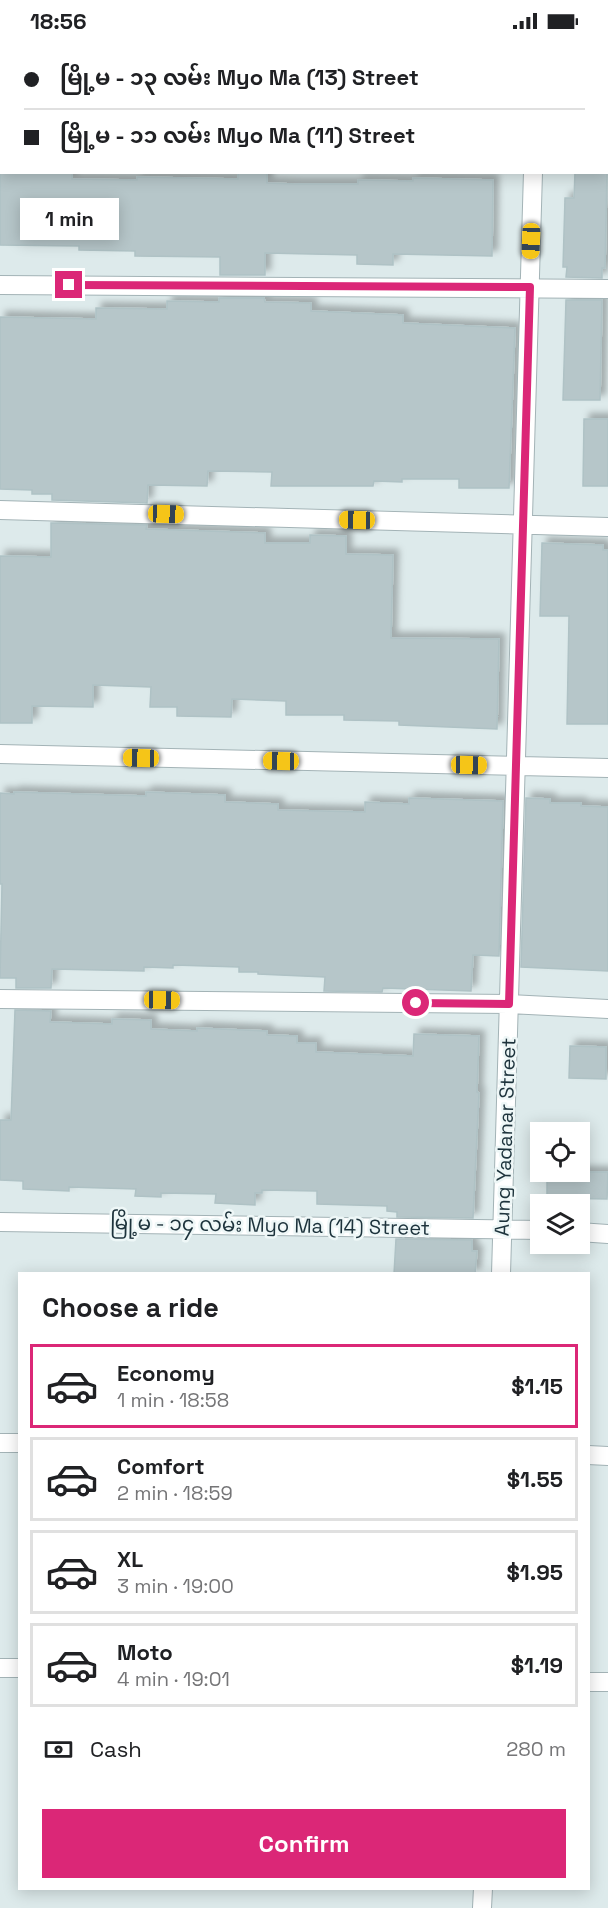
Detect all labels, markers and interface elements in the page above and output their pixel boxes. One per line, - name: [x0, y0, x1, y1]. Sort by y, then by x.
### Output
- text: 18:56: [30, 7, 87, 35]
- text: မြို့မ - ၁၃ လမ်း Myo Ma (13) Street: [60, 63, 419, 91]
- text: မြို့မ - ၁၁ လမ်း Myo Ma (11) Street: [60, 121, 415, 149]
- callout: 1 min: [20, 198, 118, 240]
- text: 1 min: [45, 206, 94, 232]
- car: [521, 223, 541, 259]
- route end: [55, 271, 82, 298]
- car: [148, 504, 184, 524]
- car: [339, 511, 375, 529]
- car: [123, 749, 159, 767]
- car: [263, 752, 299, 770]
- car: [451, 756, 487, 774]
- route start: [402, 989, 429, 1016]
- car: [144, 991, 180, 1009]
- street label: Aung Yadanar Street: [489, 1037, 521, 1237]
- map controls: [530, 1122, 590, 1254]
- button: locate: [530, 1122, 590, 1182]
- button: layers: [530, 1194, 590, 1254]
- street label: မြို့မ - ၁၄ လမ်း Myo Ma (14) Street: [110, 1208, 430, 1244]
- text: Choose a ride: [42, 1290, 219, 1325]
- icon: car: [45, 1359, 99, 1413]
- text: Economy: [117, 1359, 215, 1387]
- text: $1.15: [511, 1372, 563, 1400]
- text: 1 min · 18:58: [117, 1387, 229, 1413]
- icon: car: [45, 1452, 99, 1506]
- text: Comfort: [117, 1452, 205, 1480]
- text: $1.55: [507, 1465, 563, 1493]
- text: 2 min · 18:59: [117, 1480, 233, 1506]
- icon: car: [45, 1545, 99, 1599]
- text: XL: [117, 1545, 143, 1573]
- text: $1.95: [506, 1558, 563, 1586]
- text: 3 min · 19:00: [117, 1573, 234, 1599]
- icon: car: [45, 1638, 99, 1692]
- text: Moto: [117, 1638, 173, 1666]
- text: $1.19: [511, 1651, 563, 1679]
- text: 4 min · 19:01: [117, 1666, 230, 1692]
- icon: cash: [42, 1733, 75, 1766]
- text: Cash: [90, 1735, 142, 1763]
- text: 280 m: [506, 1736, 566, 1762]
- button: Confirm: [42, 1809, 566, 1878]

